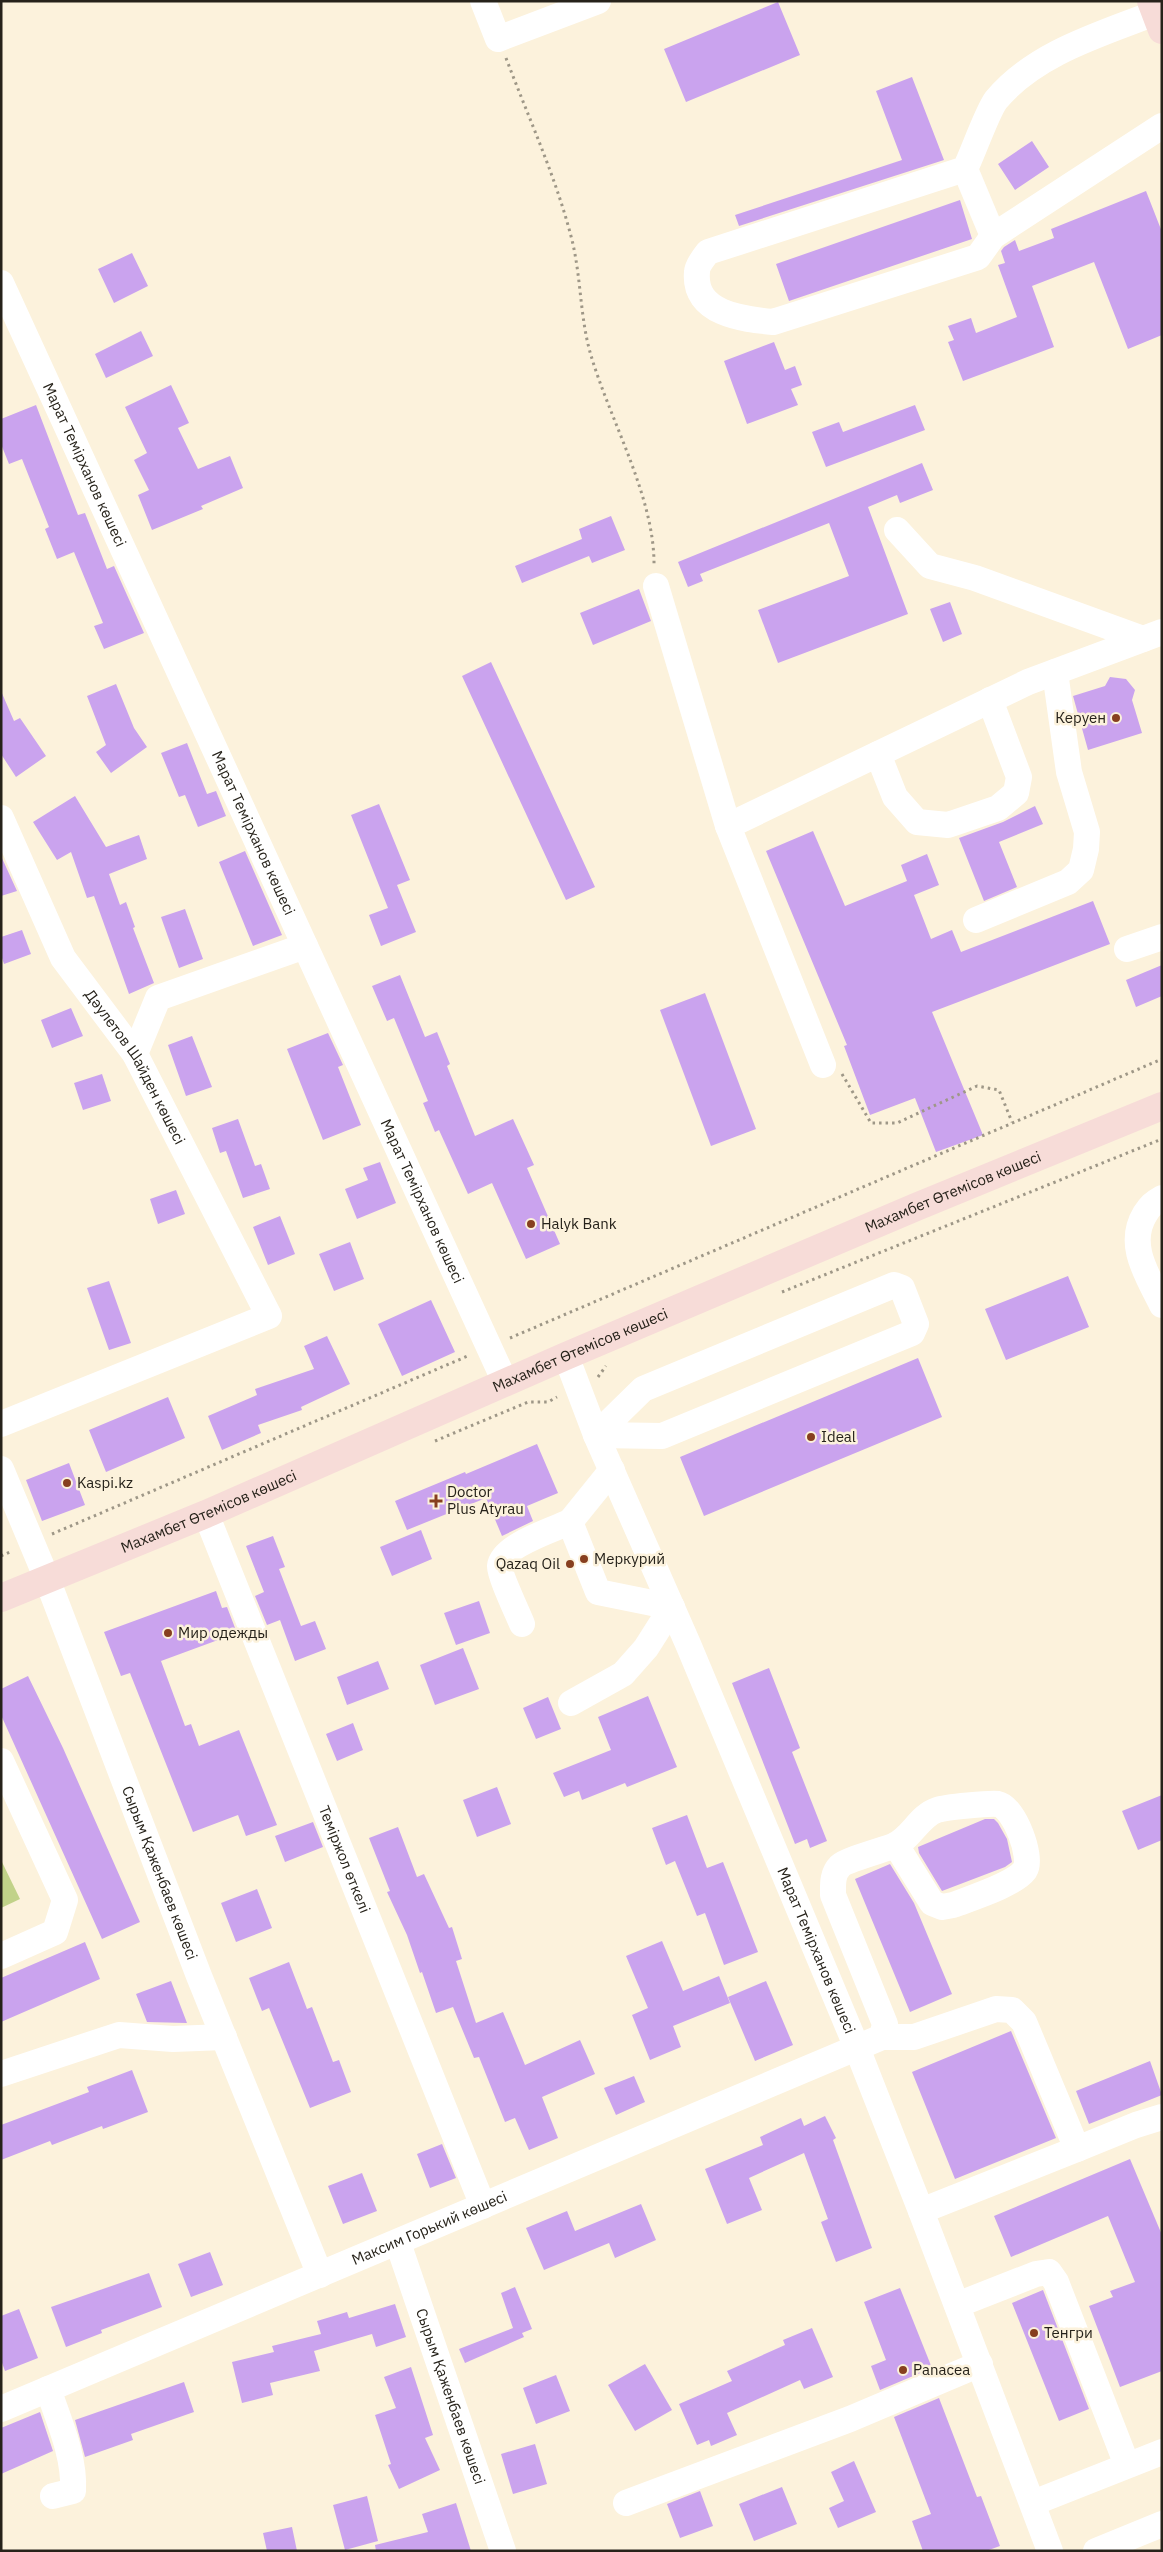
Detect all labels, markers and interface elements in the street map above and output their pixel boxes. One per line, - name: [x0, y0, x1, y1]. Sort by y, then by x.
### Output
- street label: Марат Темірханов көшесі: [39, 379, 131, 550]
- place label: Керуен: [1055, 708, 1106, 727]
- marker: Керуен: [1110, 712, 1122, 724]
- street label: Марат Темірханов көшесі: [208, 748, 300, 918]
- street label: Дәулетов Шайден көшесі: [81, 985, 190, 1147]
- street label: Марат Темірханов көшесі: [377, 1116, 468, 1286]
- street label: Махамбет Өтемісов көшесі: [862, 1147, 1044, 1237]
- place label: Halyk Bank: [541, 1214, 617, 1233]
- marker: Halyk Bank: [525, 1218, 537, 1230]
- street label: Махамбет Өтемісов көшесі: [489, 1304, 671, 1396]
- place label: Ideal: [821, 1427, 856, 1446]
- marker: Ideal: [805, 1431, 817, 1443]
- street label: Махамбет Өтемісов көшесі: [118, 1465, 299, 1557]
- place label: Kaspi.kz: [77, 1473, 133, 1492]
- marker: Kaspi.kz: [61, 1477, 73, 1489]
- place label: Doctor Plus Atyrau: [447, 1482, 524, 1518]
- marker: Doctor Plus Atyrau: [429, 1494, 443, 1508]
- place label: Меркурий: [594, 1549, 665, 1568]
- marker: Меркурий: [578, 1553, 590, 1565]
- place label: Qazaq Oil: [496, 1554, 560, 1573]
- marker: Qazaq Oil: [564, 1558, 576, 1570]
- place label: Мир одежды: [178, 1623, 268, 1642]
- marker: Мир одежды: [162, 1627, 174, 1639]
- street label: Сырым Қаженбаев көшесі: [118, 1783, 202, 1962]
- street label: Теміржол өткелі: [315, 1803, 375, 1916]
- street label: Марат Темірханов көшесі: [773, 1864, 860, 2036]
- street label: Максим Горький көшесі: [349, 2186, 510, 2269]
- street label: Сырым Қаженбаев көшесі: [412, 2306, 490, 2487]
- place label: Тенгри: [1044, 2323, 1093, 2342]
- marker: Тенгри: [1028, 2327, 1040, 2339]
- place label: Panacea: [913, 2360, 970, 2379]
- marker: Panacea: [897, 2364, 909, 2376]

